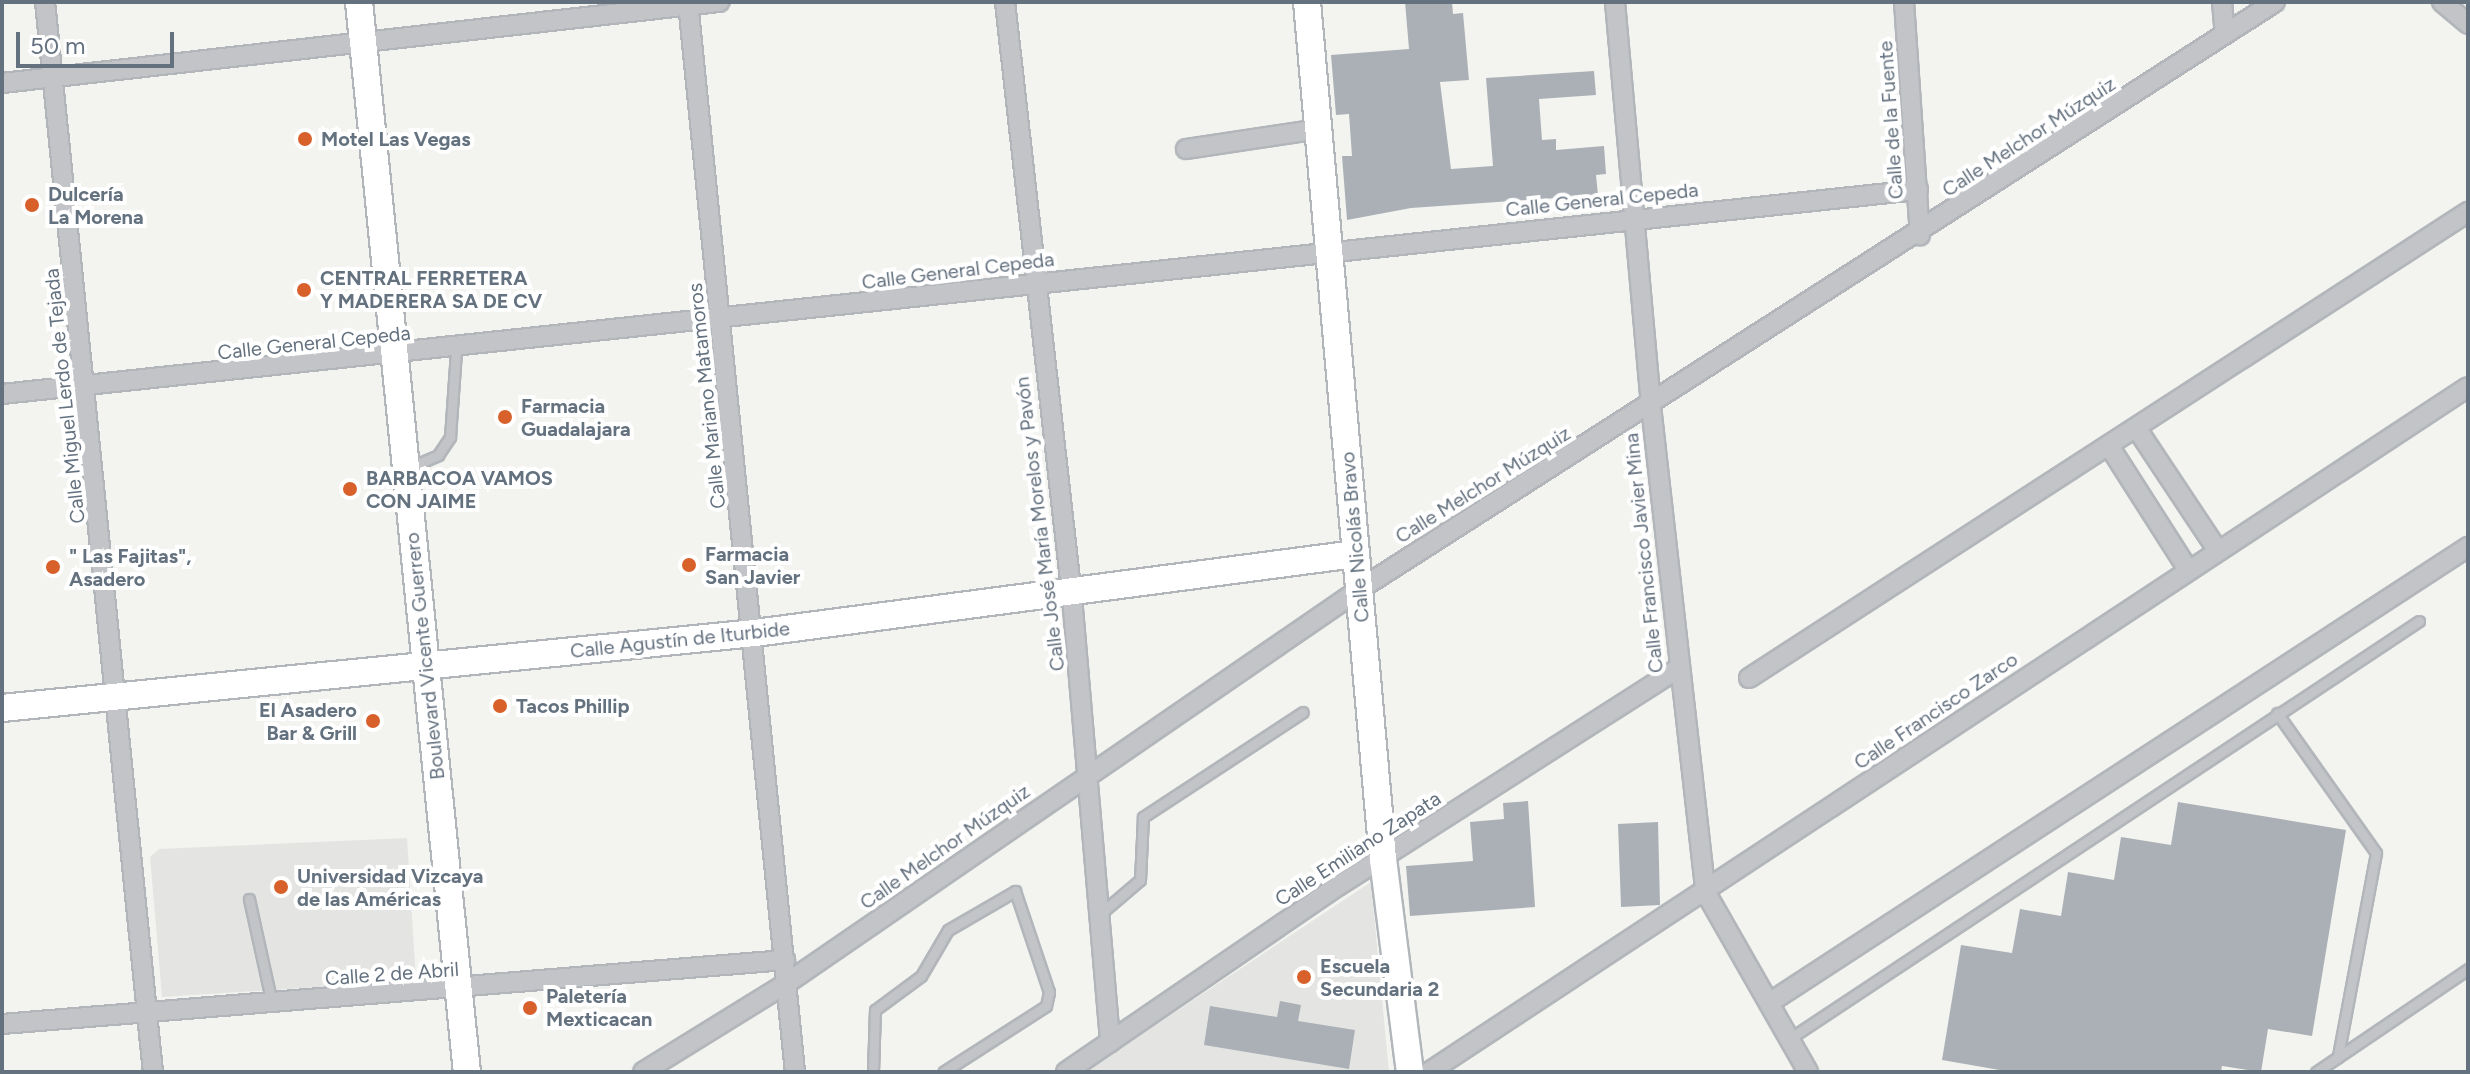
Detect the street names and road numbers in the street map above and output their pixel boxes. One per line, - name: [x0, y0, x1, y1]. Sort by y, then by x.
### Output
- street label: Calle de la Fuente: [1873, 40, 1909, 200]
- street label: Calle Melchor Múzquiz: [1938, 72, 2120, 202]
- street label: Calle General Cepeda: [1504, 178, 1700, 222]
- street label: Calle General Cepeda: [860, 247, 1056, 295]
- street label: Calle Miguel Lerdo de Tejada: [40, 267, 90, 525]
- street label: Calle Mariano Matamoros: [683, 282, 731, 510]
- street label: Calle General Cepeda: [216, 321, 412, 365]
- street label: Calle José María Morelos y Pavón: [1010, 375, 1070, 673]
- street label: Calle Melchor Múzquiz: [1391, 421, 1575, 549]
- street label: Calle Francisco Javier Mina: [1619, 432, 1669, 674]
- street label: Calle Nicolás Bravo: [1336, 451, 1374, 623]
- street label: Boulevard Vicente Guerrero: [400, 531, 450, 781]
- street label: Calle Agustín de Iturbide: [569, 617, 791, 663]
- street label: Calle Francisco Zarco: [1850, 647, 2022, 775]
- street label: Calle Melchor Múzquiz: [855, 779, 1035, 915]
- street label: Calle Emiliano Zapata: [1271, 787, 1445, 911]
- street label: Calle 2 de Abril: [324, 957, 460, 991]

